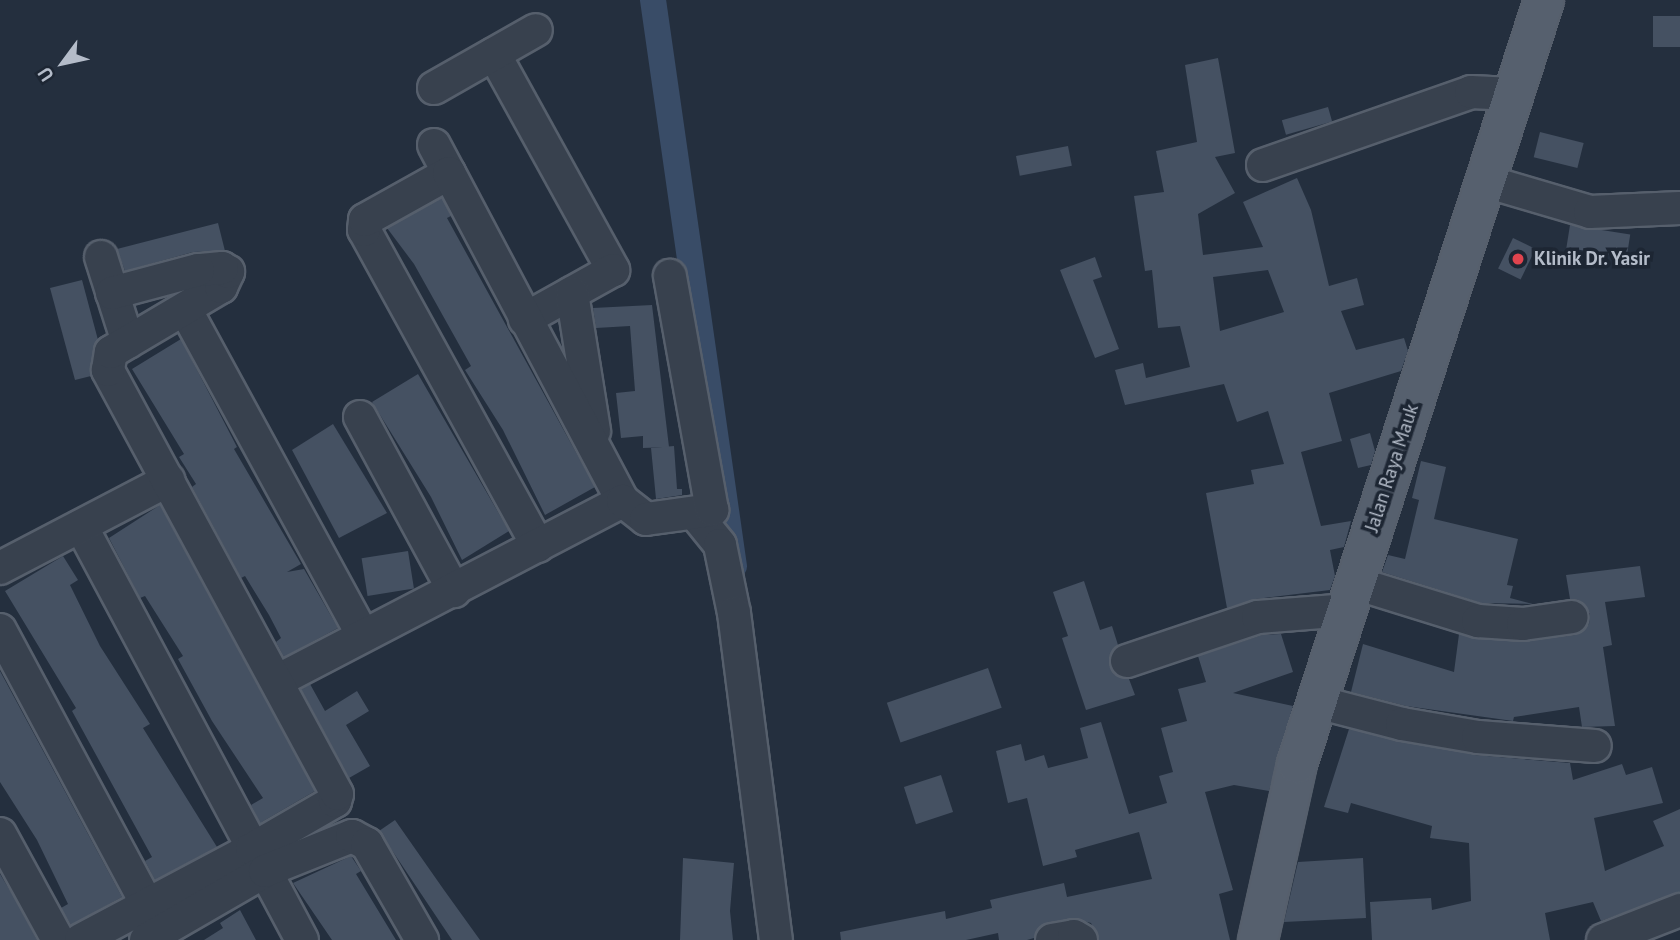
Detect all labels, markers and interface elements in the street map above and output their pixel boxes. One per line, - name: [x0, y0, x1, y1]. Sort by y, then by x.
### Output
- north arrow: [28, 28, 98, 98]
- text: U: [32, 63, 59, 86]
- place label: Klinik Dr. Yasir: [1534, 248, 1652, 270]
- marker: Klinik Dr. Yasir: [1508, 249, 1528, 269]
- street label: Jalan Raya Mauk: [1361, 401, 1423, 535]

